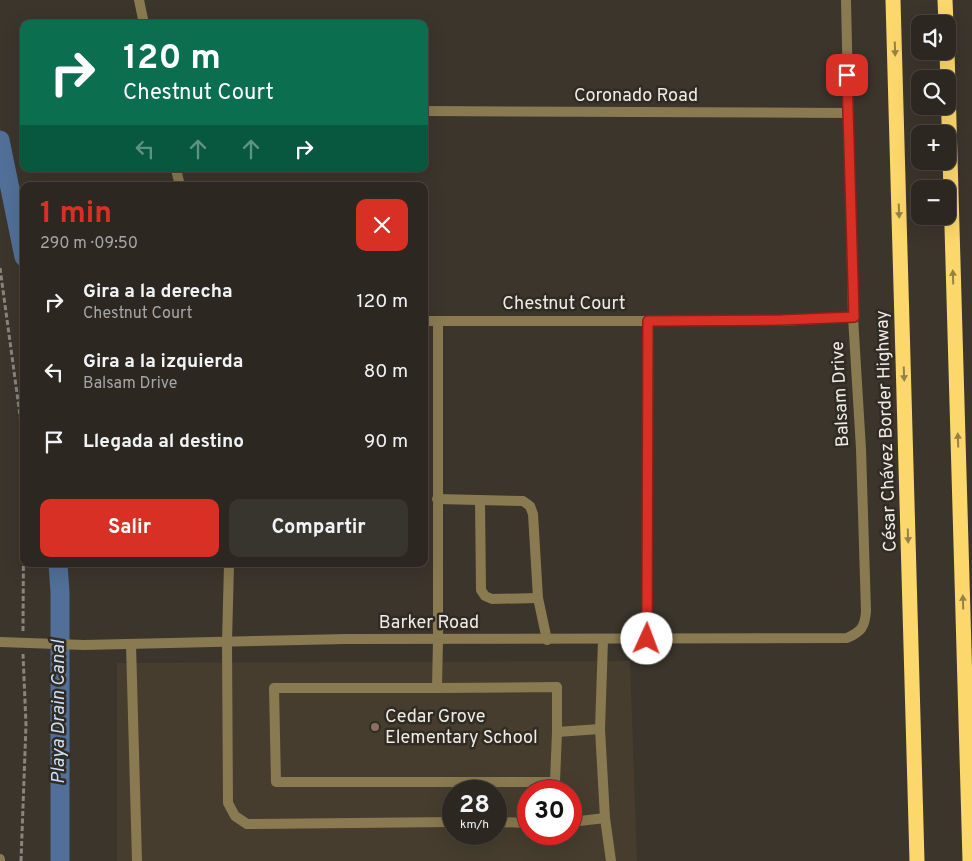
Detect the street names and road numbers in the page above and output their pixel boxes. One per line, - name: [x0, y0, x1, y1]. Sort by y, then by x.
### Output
- street label: Coronado Road: [574, 85, 698, 108]
- street label: Chestnut Court: [502, 293, 626, 316]
- street label: César Chávez Border Highway: [871, 310, 903, 552]
- street label: Balsam Drive: [827, 340, 855, 448]
- street label: Barker Road: [379, 612, 479, 635]

